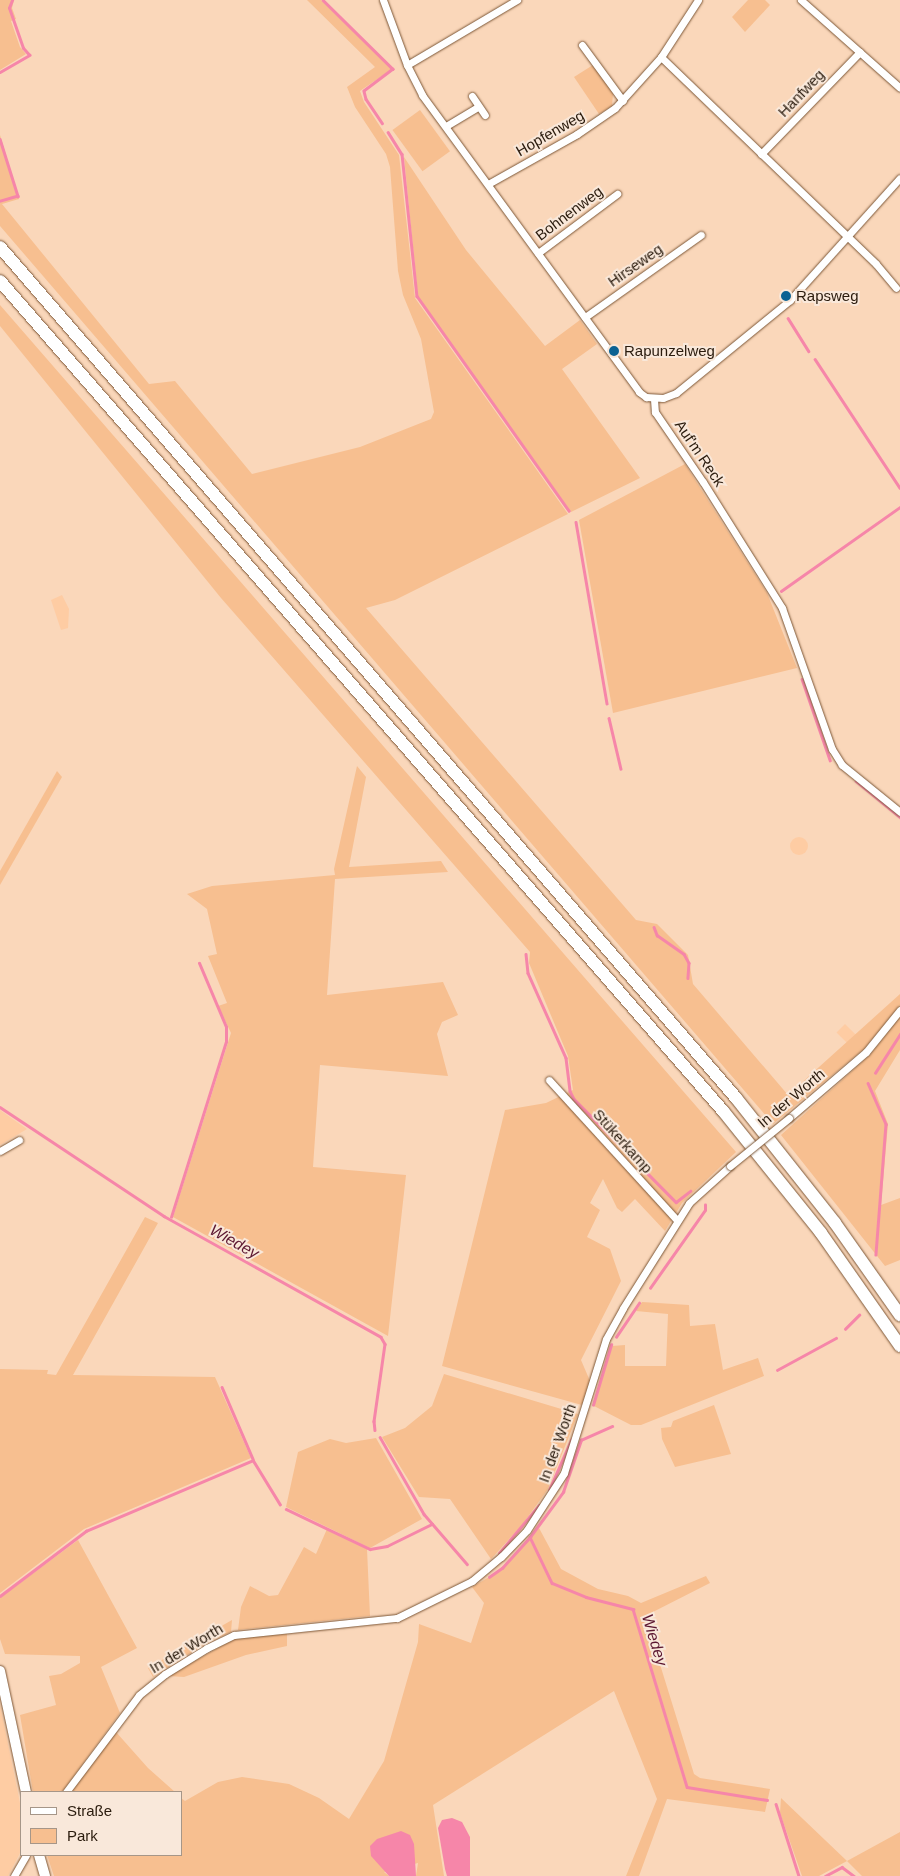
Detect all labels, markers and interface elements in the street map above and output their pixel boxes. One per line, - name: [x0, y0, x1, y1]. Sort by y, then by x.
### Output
- street label: Hanfweg: [774, 65, 828, 121]
- street label: Hopfenweg: [513, 106, 587, 160]
- street label: Bohnenweg: [532, 182, 606, 244]
- street label: Hirseweg: [604, 240, 666, 290]
- place label: Rapsweg: [796, 287, 859, 305]
- marker: Rapsweg: [780, 290, 792, 302]
- place label: Rapunzelweg: [624, 342, 715, 360]
- marker: Rapunzelweg: [608, 345, 620, 357]
- street label: Auf'm Reck: [671, 416, 729, 490]
- street label: In der Worth: [754, 1065, 828, 1131]
- street label: Stükerkamp: [590, 1105, 656, 1177]
- water label: Wiedey: [206, 1221, 262, 1263]
- street label: In der Worth: [534, 1401, 580, 1485]
- water label: Wiedey: [637, 1612, 671, 1668]
- street label: In der Worth: [146, 1619, 226, 1677]
- legend: [20, 1791, 182, 1856]
- text: Straße: [67, 1802, 112, 1819]
- text: Park: [67, 1827, 98, 1844]

